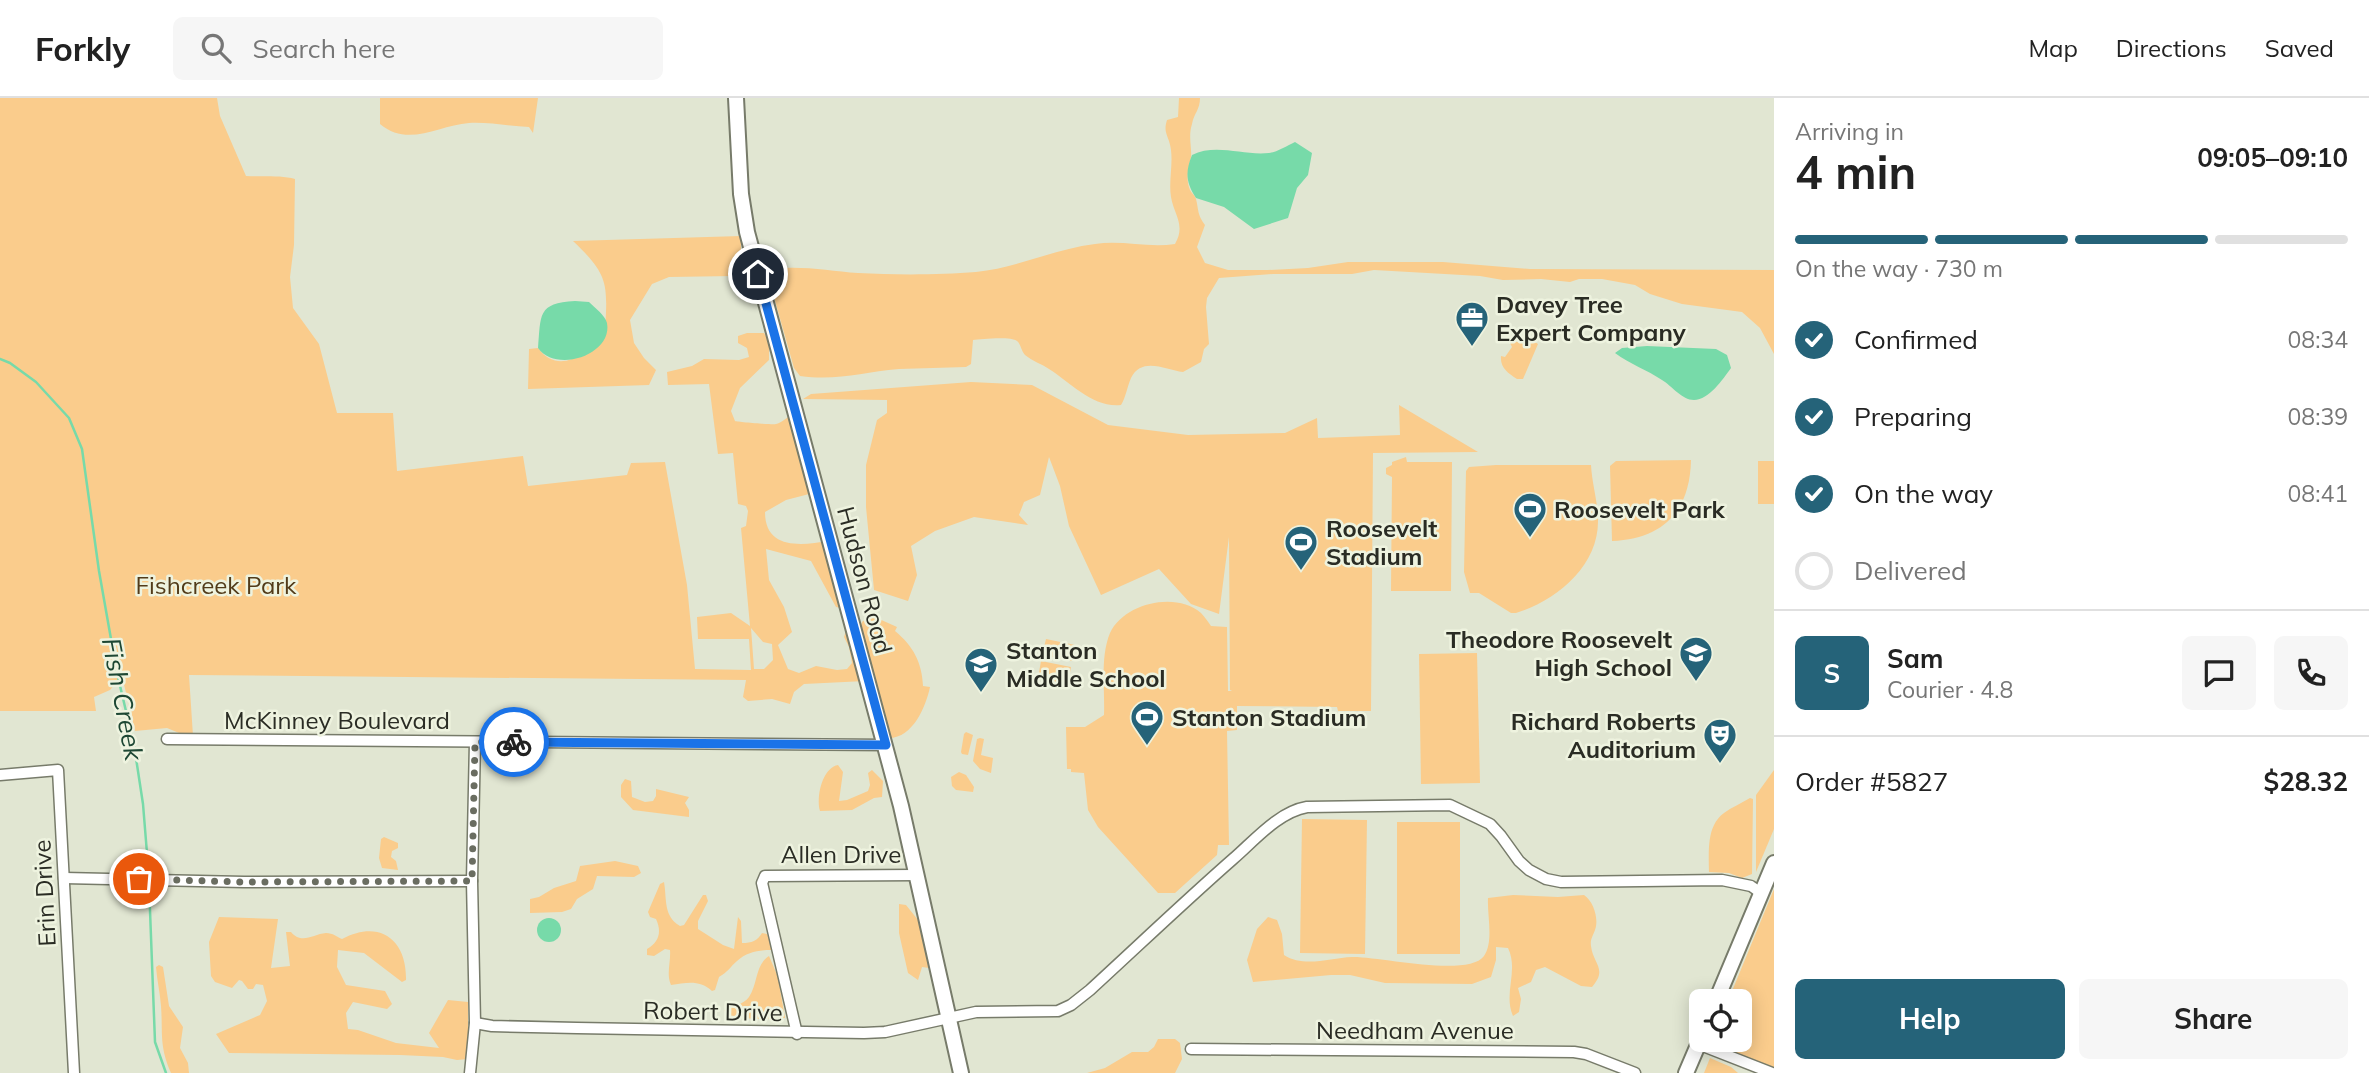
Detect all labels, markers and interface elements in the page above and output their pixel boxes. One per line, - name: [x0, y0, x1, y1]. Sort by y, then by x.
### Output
- search box: [173, 17, 663, 80]
- text: Forkly: [35, 28, 131, 69]
- icon: search: [197, 29, 235, 67]
- text: Search here: [253, 32, 395, 65]
- text: Map: [2028, 33, 2078, 63]
- text: Directions: [2116, 33, 2227, 63]
- text: Saved: [2265, 33, 2334, 63]
- text: Arriving in: [1795, 117, 1904, 146]
- text: 09:05–09:10: [2197, 141, 2348, 174]
- text: 4 min: [1795, 143, 1916, 201]
- pin: [728, 244, 788, 304]
- text: On the way · 730 m: [1795, 254, 2003, 283]
- icon: home: [739, 255, 777, 293]
- place label: Davey Tree Expert Company: [1496, 289, 1687, 347]
- office icon: Davey Tree Expert Company: [1453, 299, 1491, 348]
- icon: check: [1795, 321, 1833, 359]
- text: Confirmed: [1854, 323, 1978, 356]
- text: 08:34: [2288, 325, 2348, 354]
- icon: check: [1795, 398, 1833, 436]
- text: Preparing: [1854, 400, 1972, 433]
- text: 08:39: [2288, 402, 2348, 431]
- icon: check: [1795, 475, 1833, 513]
- text: On the way: [1854, 477, 1993, 510]
- text: 08:41: [2288, 479, 2348, 508]
- sports icon: Roosevelt Park: [1511, 490, 1549, 539]
- place label: Roosevelt Park: [1554, 494, 1726, 524]
- street label: Hudson Road: [831, 503, 899, 657]
- place label: Roosevelt Stadium: [1326, 513, 1437, 571]
- sports icon: Roosevelt Stadium: [1282, 523, 1320, 572]
- text: Delivered: [1854, 554, 1967, 587]
- park label: Fishcreek Park: [136, 570, 297, 600]
- place label: Theodore Roosevelt High School: [1446, 624, 1672, 682]
- school or university icon: Theodore Roosevelt High School: [1677, 634, 1715, 683]
- water label: Fish Creek: [95, 635, 151, 764]
- place label: Stanton Middle School: [1006, 635, 1166, 693]
- button: chat: [2182, 636, 2256, 710]
- button: phone: [2274, 636, 2348, 710]
- text: Sam: [1887, 642, 1943, 675]
- school or university icon: Stanton Middle School: [962, 645, 1000, 694]
- text: S: [1824, 657, 1840, 690]
- text: Courier · 4.8: [1887, 675, 2013, 704]
- sports icon: Stanton Stadium: [1128, 698, 1166, 747]
- place label: Stanton Stadium: [1172, 702, 1366, 732]
- street label: McKinney Boulevard: [224, 705, 450, 735]
- place label: Richard Roberts Auditorium: [1511, 706, 1696, 764]
- courier: [479, 707, 549, 777]
- theatre icon: Richard Roberts Auditorium: [1701, 716, 1739, 765]
- icon: bike: [495, 723, 533, 761]
- text: Order #5827: [1795, 765, 1948, 798]
- text: $28.32: [2264, 765, 2348, 798]
- street label: Erin Drive: [26, 839, 62, 947]
- street label: Allen Drive: [781, 839, 901, 869]
- pin: [109, 849, 169, 909]
- icon: bag: [120, 860, 158, 898]
- button: Help: [1795, 979, 2065, 1059]
- button: Share: [2079, 979, 2348, 1059]
- map controls: [1689, 989, 1752, 1052]
- button: locate: [1689, 989, 1752, 1052]
- street label: Robert Drive: [643, 995, 783, 1027]
- street label: Needham Avenue: [1316, 1015, 1514, 1045]

